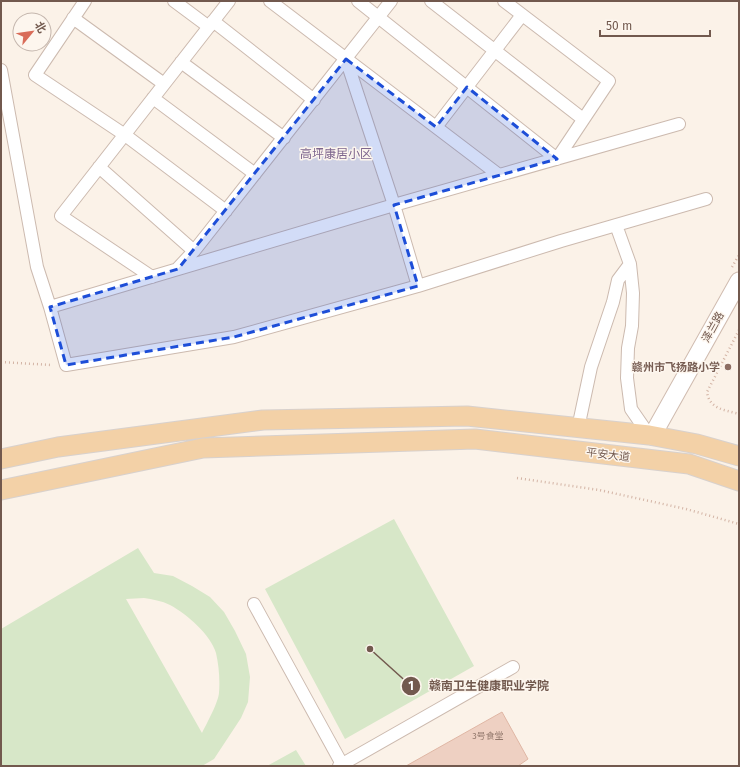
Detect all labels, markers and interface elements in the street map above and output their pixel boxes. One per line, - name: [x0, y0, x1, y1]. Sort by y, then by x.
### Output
- north arrow: [12, 12, 52, 52]
- scale bar: [600, 12, 710, 38]
- text: 北: [32, 19, 49, 35]
- text: 50 m: [606, 19, 632, 33]
- district label: 高坪康居小区: [300, 147, 372, 161]
- street label: 泽兰路: [699, 309, 727, 345]
- place label: 赣州市飞扬路小学: [632, 361, 720, 374]
- marker: 赣州市飞扬路小学: [723, 362, 733, 372]
- street label: 平安大道: [585, 446, 631, 464]
- callout: 赣南卫生健康职业学院: [401, 674, 557, 698]
- text: 1: [408, 679, 414, 693]
- text: 赣南卫生健康职业学院: [429, 679, 549, 693]
- house number: 3号食堂: [472, 731, 504, 741]

